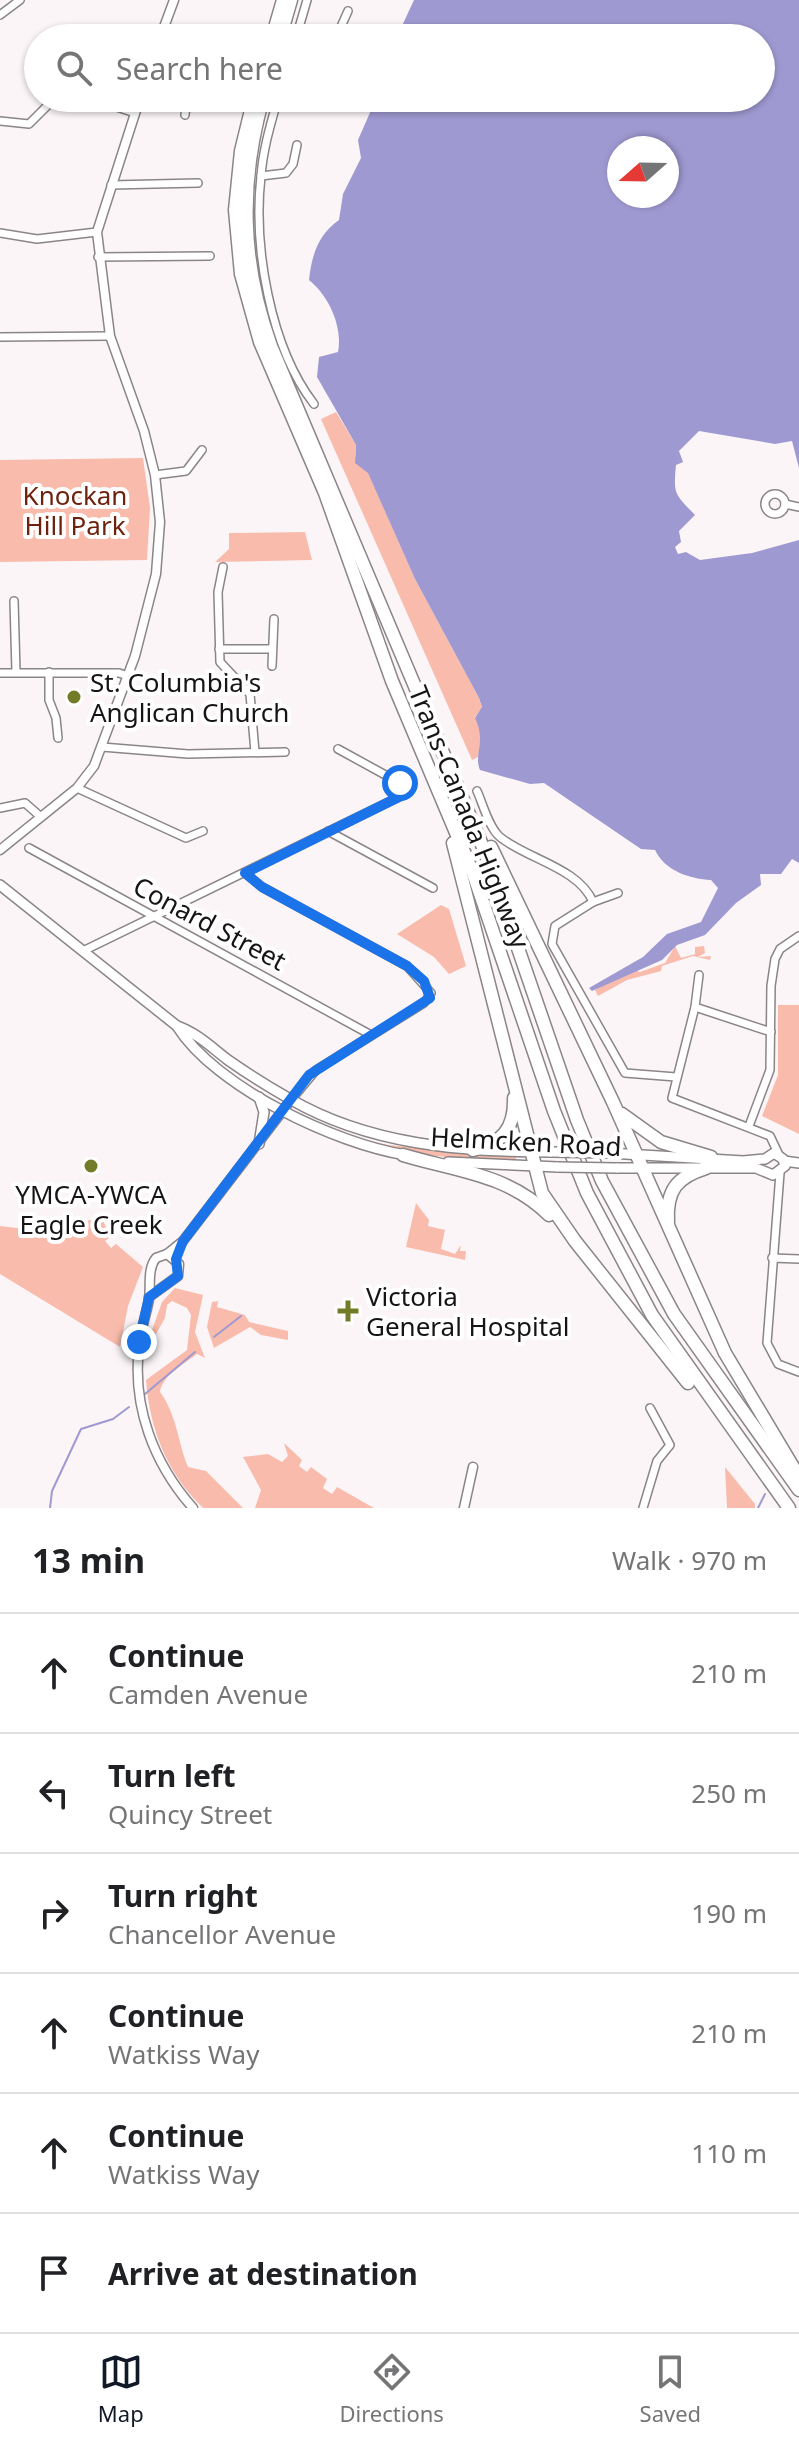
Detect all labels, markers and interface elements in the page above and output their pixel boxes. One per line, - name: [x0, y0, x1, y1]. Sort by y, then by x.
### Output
- search box: [24, 24, 775, 112]
- icon: search: [52, 46, 96, 90]
- text: Search here: [116, 48, 283, 89]
- north arrow: [607, 136, 679, 208]
- park label: Knockan Hill Park: [23, 477, 127, 543]
- place label: St. Columbia's Anglican Church: [90, 664, 289, 730]
- street label: Trans-Canada Highway: [401, 680, 539, 954]
- marker: St. Columbia's Anglican Church: [65, 688, 83, 706]
- route start: [382, 765, 418, 801]
- street label: Conard Street: [127, 868, 293, 978]
- street label: Helmcken Road: [430, 1118, 622, 1164]
- marker: YMCA-YWCA Eagle Creek: [82, 1157, 100, 1175]
- place label: YMCA-YWCA Eagle Creek: [15, 1176, 167, 1242]
- place label: Victoria General Hospital: [366, 1278, 569, 1344]
- marker: Victoria General Hospital: [337, 1300, 359, 1322]
- route end: [121, 1324, 157, 1360]
- text: 13 min: [32, 1537, 145, 1583]
- text: Walk · 970 m: [612, 1542, 767, 1578]
- text: Continue: [108, 1635, 244, 1676]
- icon: ahead: [32, 1651, 76, 1695]
- text: 210 m: [691, 1655, 767, 1691]
- text: Camden Avenue: [108, 1676, 308, 1712]
- text: Turn left: [108, 1755, 236, 1796]
- icon: left: [32, 1771, 76, 1815]
- text: 250 m: [691, 1775, 767, 1811]
- text: Quincy Street: [108, 1796, 272, 1832]
- text: Turn right: [108, 1875, 258, 1916]
- icon: right: [32, 1891, 76, 1935]
- text: 190 m: [691, 1895, 767, 1931]
- text: Chancellor Avenue: [108, 1916, 336, 1952]
- text: Continue: [108, 1995, 244, 2036]
- icon: ahead: [32, 2011, 76, 2055]
- text: 210 m: [691, 2015, 767, 2051]
- text: Watkiss Way: [108, 2036, 259, 2072]
- text: Continue: [108, 2115, 244, 2156]
- icon: ahead: [32, 2131, 76, 2175]
- text: 110 m: [691, 2135, 767, 2171]
- text: Watkiss Way: [108, 2156, 259, 2192]
- icon: arrive: [32, 2251, 76, 2295]
- text: Arrive at destination: [108, 2253, 418, 2294]
- tab: Map: [98, 2350, 144, 2428]
- tab: Directions: [339, 2350, 444, 2428]
- tab: Saved: [640, 2350, 701, 2428]

